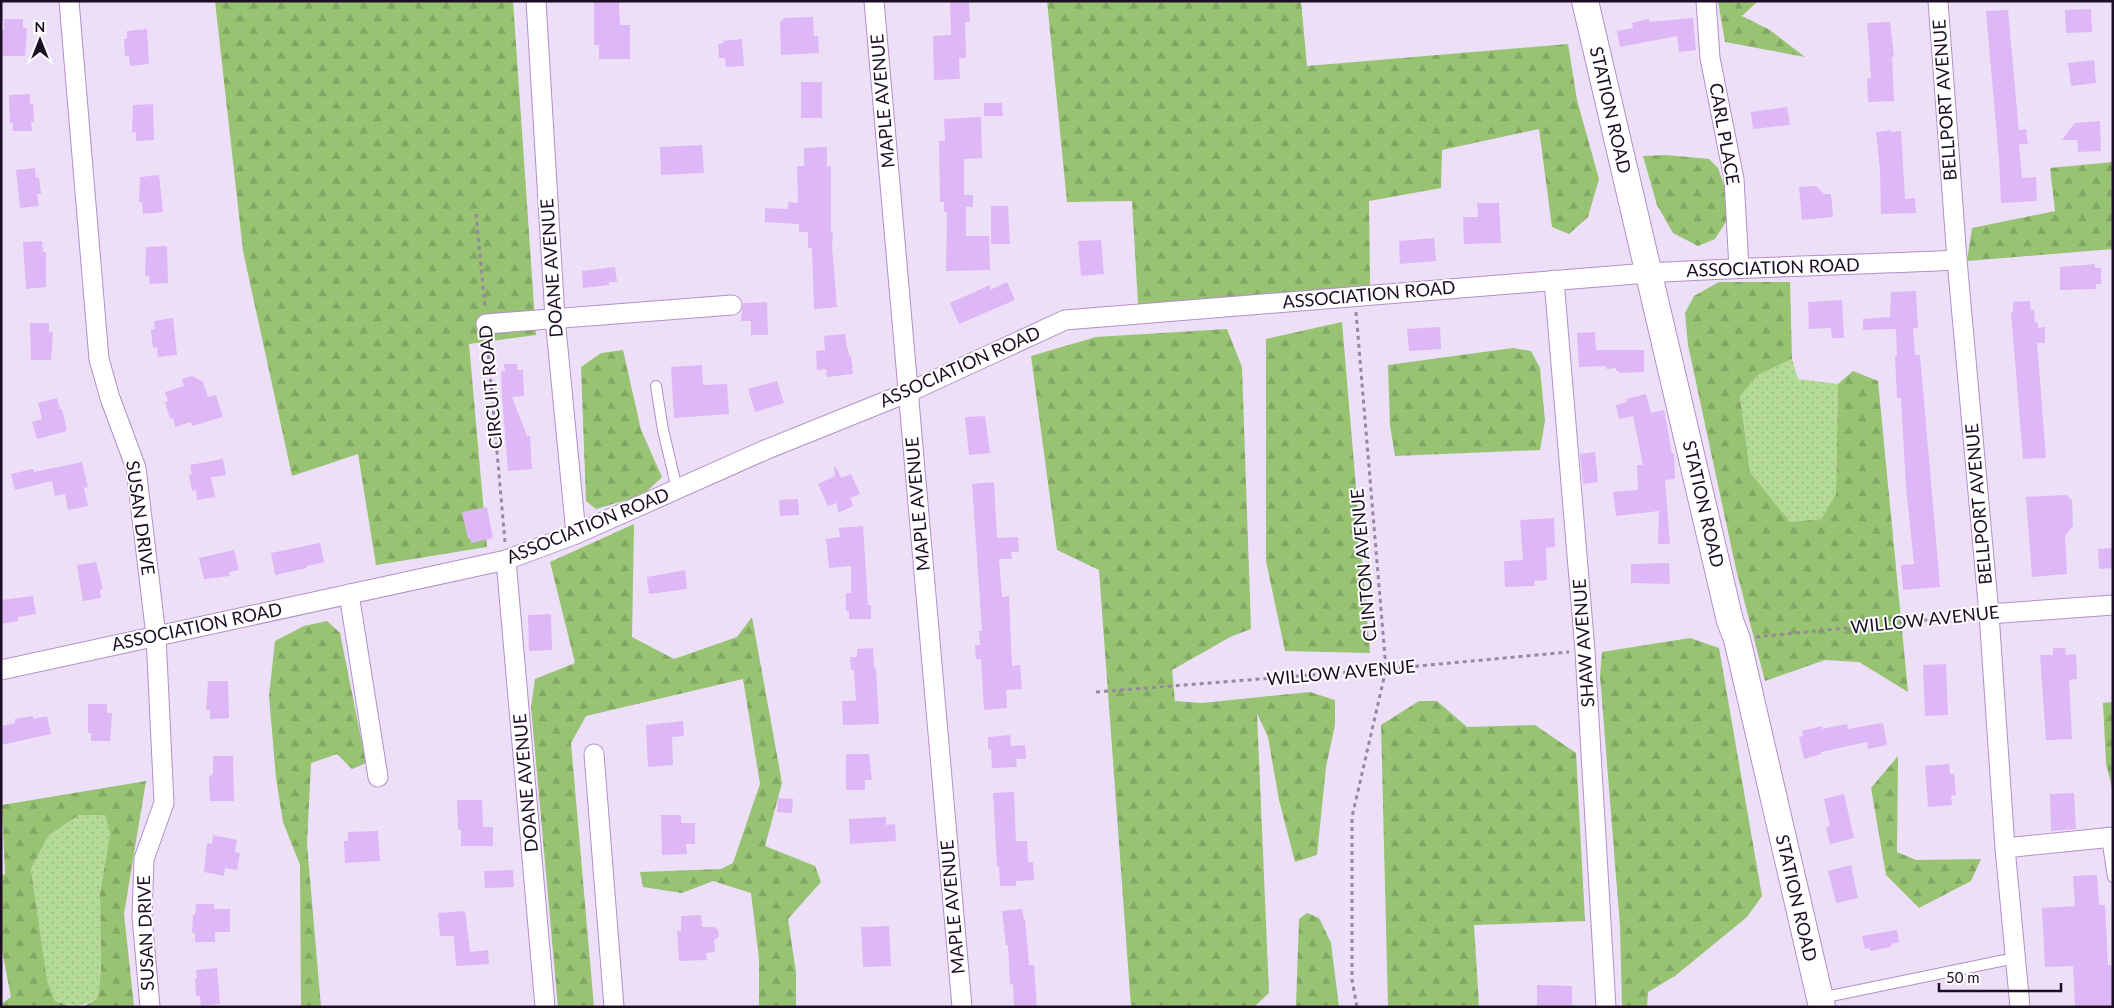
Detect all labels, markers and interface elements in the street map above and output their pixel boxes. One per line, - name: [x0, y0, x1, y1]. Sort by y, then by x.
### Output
- north arrow: [15, 15, 65, 65]
- text: N: [35, 18, 45, 35]
- street label: BELLPORT AVENUE: [1927, 19, 1961, 182]
- street label: MAPLE AVENUE: [865, 33, 899, 169]
- street label: STATION ROAD: [1586, 44, 1636, 175]
- street label: CARL PLACE: [1705, 81, 1745, 187]
- street label: DOANE AVENUE: [535, 198, 567, 338]
- street label: ASSOCIATION ROAD: [1686, 253, 1860, 281]
- street label: ASSOCIATION ROAD: [1281, 275, 1456, 313]
- street label: ASSOCIATION ROAD: [876, 321, 1043, 411]
- street label: CIRCUIT ROAD: [474, 324, 506, 450]
- street label: BELLPORT AVENUE: [1960, 423, 1996, 586]
- street label: MAPLE AVENUE: [900, 436, 934, 572]
- street label: STATION ROAD: [1679, 438, 1729, 569]
- street label: SUSAN DRIVE: [122, 459, 160, 577]
- street label: ASSOCIATION ROAD: [503, 482, 672, 568]
- street label: CLINTON AVENUE: [1345, 488, 1381, 642]
- street label: SHAW AVENUE: [1568, 578, 1598, 708]
- street label: ASSOCIATION ROAD: [110, 597, 284, 655]
- street label: WILLOW AVENUE: [1849, 600, 2000, 638]
- street label: WILLOW AVENUE: [1266, 655, 1416, 689]
- street label: DOANE AVENUE: [508, 713, 542, 853]
- street label: STATION ROAD: [1772, 832, 1822, 963]
- street label: MAPLE AVENUE: [935, 839, 969, 975]
- street label: SUSAN DRIVE: [132, 875, 158, 991]
- scale bar: [1939, 960, 2062, 992]
- text: 50 m: [1946, 968, 1980, 986]

